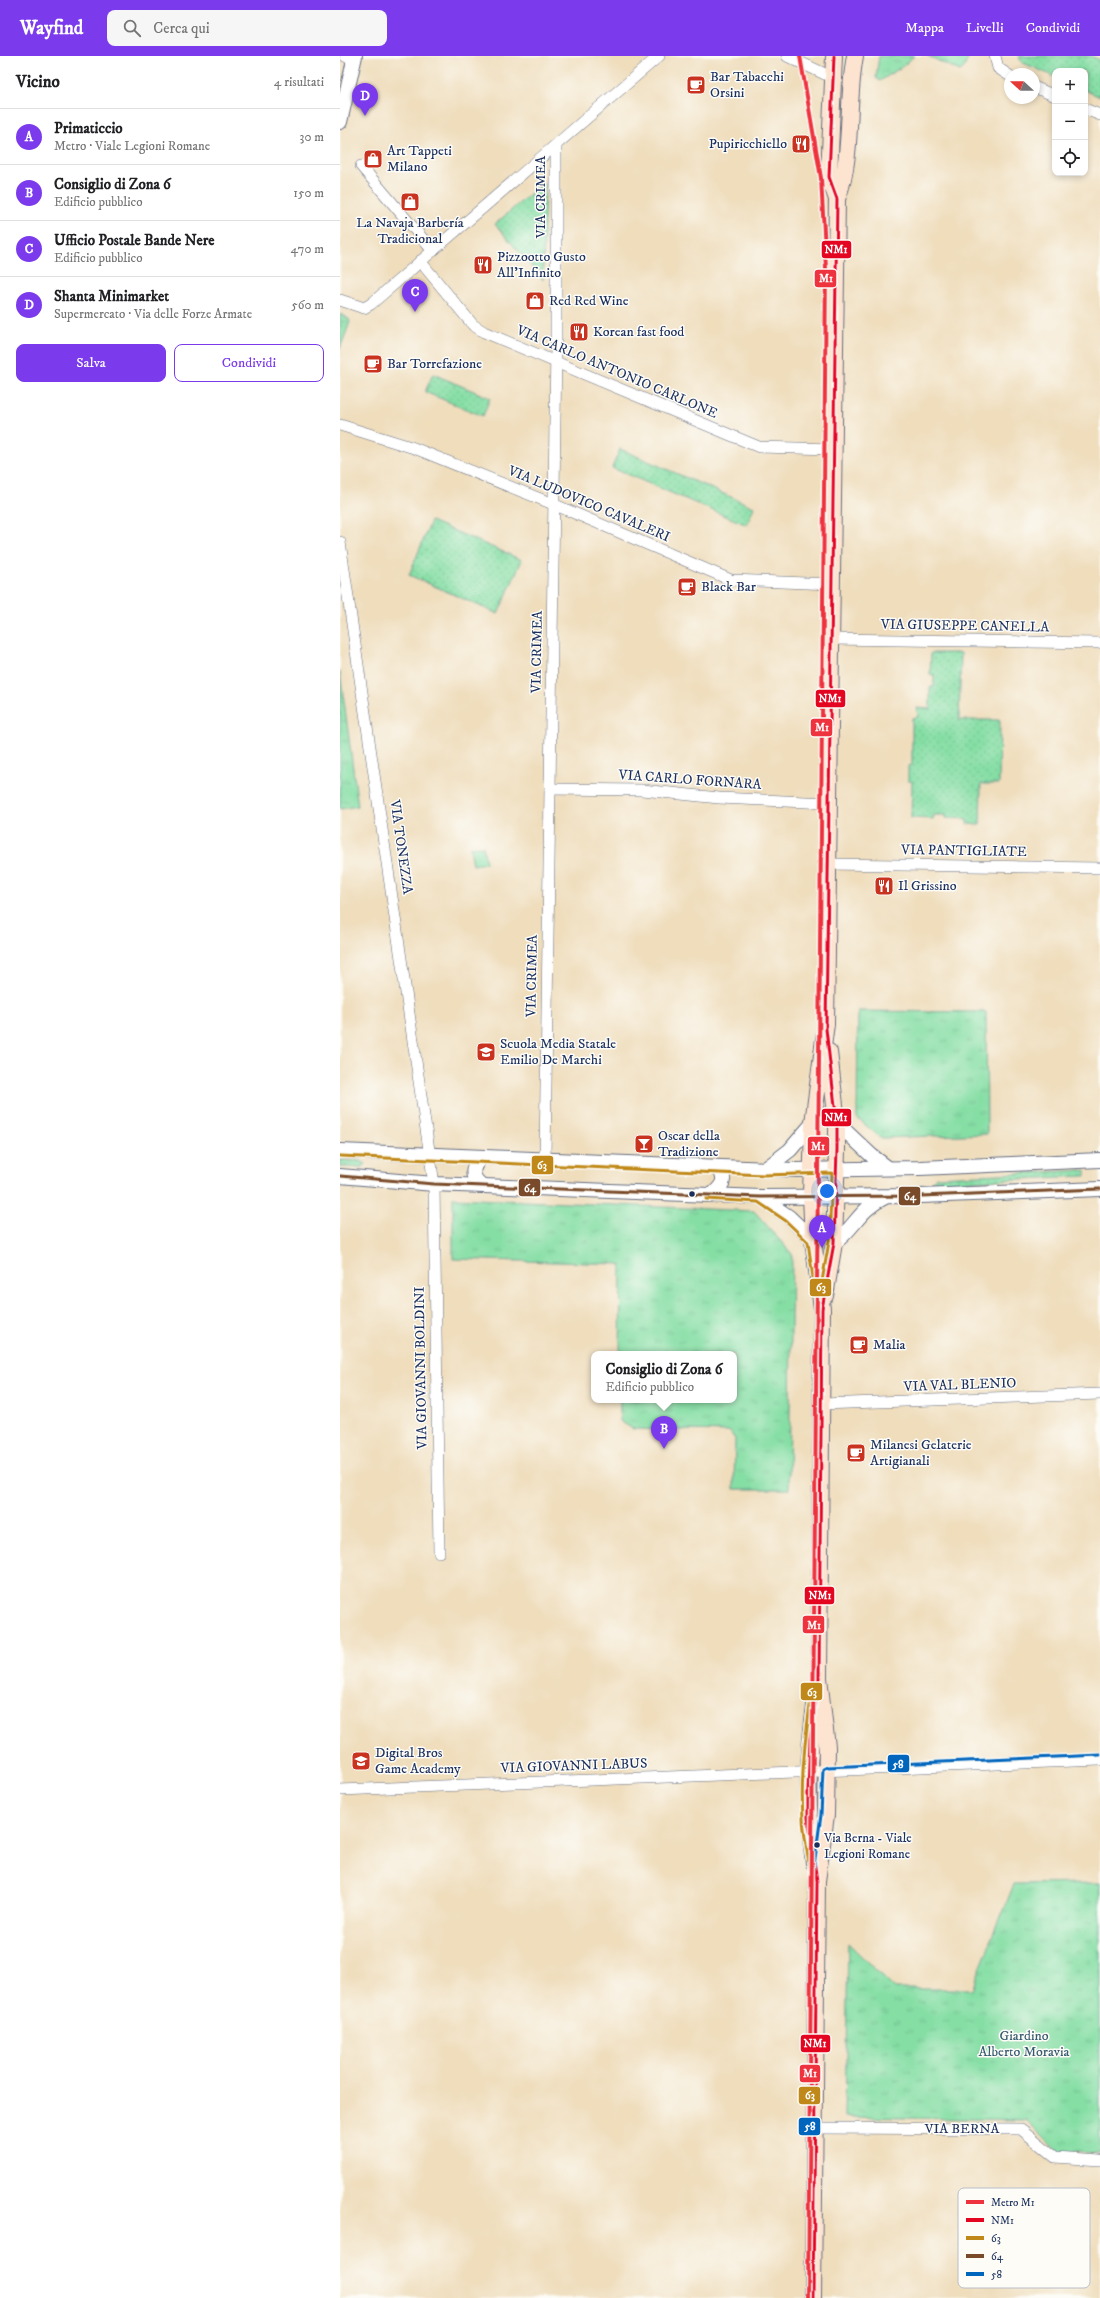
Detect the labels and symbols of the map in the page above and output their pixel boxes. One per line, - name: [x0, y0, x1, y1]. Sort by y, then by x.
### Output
- place label: Bar Tabacchi Orsini: [710, 68, 784, 102]
- north arrow: [1004, 68, 1040, 104]
- cafe icon: Bar Tabacchi Orsini: [685, 74, 707, 96]
- pin: D: [352, 83, 378, 116]
- restaurant icon: Pupiricchiello: [790, 133, 812, 155]
- place label: Pupiricchiello: [709, 135, 787, 153]
- place label: Art Tappeti Milano: [387, 142, 452, 176]
- shop icon: Art Tappeti Milano: [362, 148, 384, 170]
- street label: VIA CRIMEA: [532, 155, 550, 239]
- shop icon: La Navaja Barbería Tradicional: [399, 191, 421, 213]
- place label: La Navaja Barbería Tradicional: [356, 214, 464, 248]
- line badge: NM1: [821, 240, 852, 259]
- text: NM1: [824, 243, 848, 257]
- place label: Pizzootto Gusto All'Infinito: [497, 248, 586, 282]
- restaurant icon: Pizzootto Gusto All'Infinito: [472, 254, 494, 276]
- line badge: M1: [814, 269, 837, 288]
- text: M1: [819, 272, 833, 286]
- pin: C: [402, 279, 428, 312]
- shop icon: Red Red Wine: [524, 290, 546, 312]
- place label: Red Red Wine: [549, 292, 629, 310]
- street label: VIA CARLO ANTONIO CARLONE: [513, 321, 720, 423]
- restaurant icon: Korean fast food: [568, 321, 590, 343]
- place label: Korean fast food: [593, 323, 684, 341]
- cafe icon: Bar Torrefazione: [362, 353, 384, 375]
- place label: Bar Torrefazione: [387, 355, 482, 373]
- street label: VIA LUDOVICO CAVALERI: [504, 461, 673, 546]
- cafe icon: Black Bar: [676, 576, 698, 598]
- place label: Black Bar: [701, 578, 757, 596]
- street label: VIA CRIMEA: [527, 609, 547, 694]
- street label: VIA GIUSEPPE CANELLA: [880, 616, 1050, 636]
- line badge: NM1: [815, 689, 846, 708]
- text: NM1: [818, 692, 842, 706]
- line badge: M1: [810, 718, 833, 737]
- text: M1: [815, 721, 829, 735]
- street label: VIA CARLO FORNARA: [617, 766, 763, 794]
- street label: VIA TONEZZA: [385, 798, 417, 896]
- street label: VIA PANTIGLIATE: [900, 841, 1027, 861]
- restaurant icon: Il Grissino: [873, 875, 895, 897]
- place label: Il Grissino: [898, 877, 957, 895]
- street label: VIA CRIMEA: [522, 933, 542, 1018]
- place label: Scuola Media Statale Emilio De Marchi: [500, 1035, 616, 1069]
- school or university icon: Scuola Media Statale Emilio De Marchi: [475, 1041, 497, 1063]
- line badge: NM1: [821, 1108, 852, 1127]
- text: NM1: [824, 1111, 848, 1125]
- place label: Oscar della Tradizione: [658, 1127, 720, 1161]
- bar icon: Oscar della Tradizione: [633, 1133, 655, 1155]
- line badge: M1: [807, 1136, 830, 1156]
- text: M1: [811, 1140, 825, 1154]
- line badge: 63: [531, 1155, 554, 1175]
- text: 63: [537, 1159, 547, 1173]
- line badge: 64: [518, 1178, 541, 1197]
- your location: [817, 1181, 837, 1201]
- text: 64: [524, 1182, 537, 1196]
- line badge: 64: [898, 1186, 921, 1206]
- unlabelled marker: [687, 1189, 697, 1199]
- text: 64: [904, 1190, 917, 1204]
- pin: A: [809, 1215, 835, 1248]
- line badge: 63: [809, 1278, 832, 1297]
- text: 63: [816, 1281, 826, 1295]
- street label: VIA GIOVANNI BOLDINI: [411, 1286, 431, 1450]
- cafe icon: Malia: [848, 1334, 870, 1356]
- place label: Malia: [873, 1336, 906, 1354]
- street label: VIA VAL BLENIO: [902, 1374, 1017, 1396]
- pin: B: [651, 1416, 677, 1449]
- place label: Milanesi Gelaterie Artigianali: [870, 1436, 972, 1470]
- cafe icon: Milanesi Gelaterie Artigianali: [845, 1442, 867, 1464]
- line badge: NM1: [804, 1586, 835, 1605]
- text: NM1: [808, 1589, 832, 1603]
- line badge: M1: [802, 1615, 825, 1634]
- text: M1: [807, 1619, 821, 1633]
- line badge: 63: [800, 1682, 823, 1701]
- text: 63: [807, 1686, 817, 1700]
- place label: Digital Bros Game Academy: [375, 1744, 461, 1778]
- school or university icon: Digital Bros Game Academy: [350, 1750, 372, 1772]
- street label: VIA GIOVANNI LABUS: [499, 1754, 648, 1778]
- line badge: 58: [887, 1754, 910, 1773]
- text: 58: [892, 1758, 904, 1772]
- place label: Via Berna - Viale Legioni Romane: [823, 1830, 912, 1862]
- marker: Via Berna - Viale Legioni Romane: [812, 1840, 822, 1850]
- park label: Giardino Alberto Moravia: [978, 2027, 1070, 2061]
- line badge: NM1: [800, 2034, 831, 2053]
- text: NM1: [803, 2037, 827, 2051]
- line badge: M1: [799, 2064, 821, 2083]
- text: M1: [803, 2067, 817, 2081]
- line badge: 63: [798, 2086, 821, 2105]
- text: 63: [805, 2089, 815, 2103]
- line badge: 58: [798, 2117, 821, 2136]
- text: 58: [804, 2120, 816, 2134]
- street label: VIA BERNA: [924, 2120, 1000, 2138]
- legend: [958, 2188, 1090, 2288]
- text: Metro M1: [991, 2196, 1035, 2210]
- text: NM1: [991, 2214, 1014, 2228]
- text: 63: [991, 2232, 1001, 2246]
- text: 64: [991, 2250, 1004, 2264]
- text: 58: [991, 2268, 1002, 2282]

